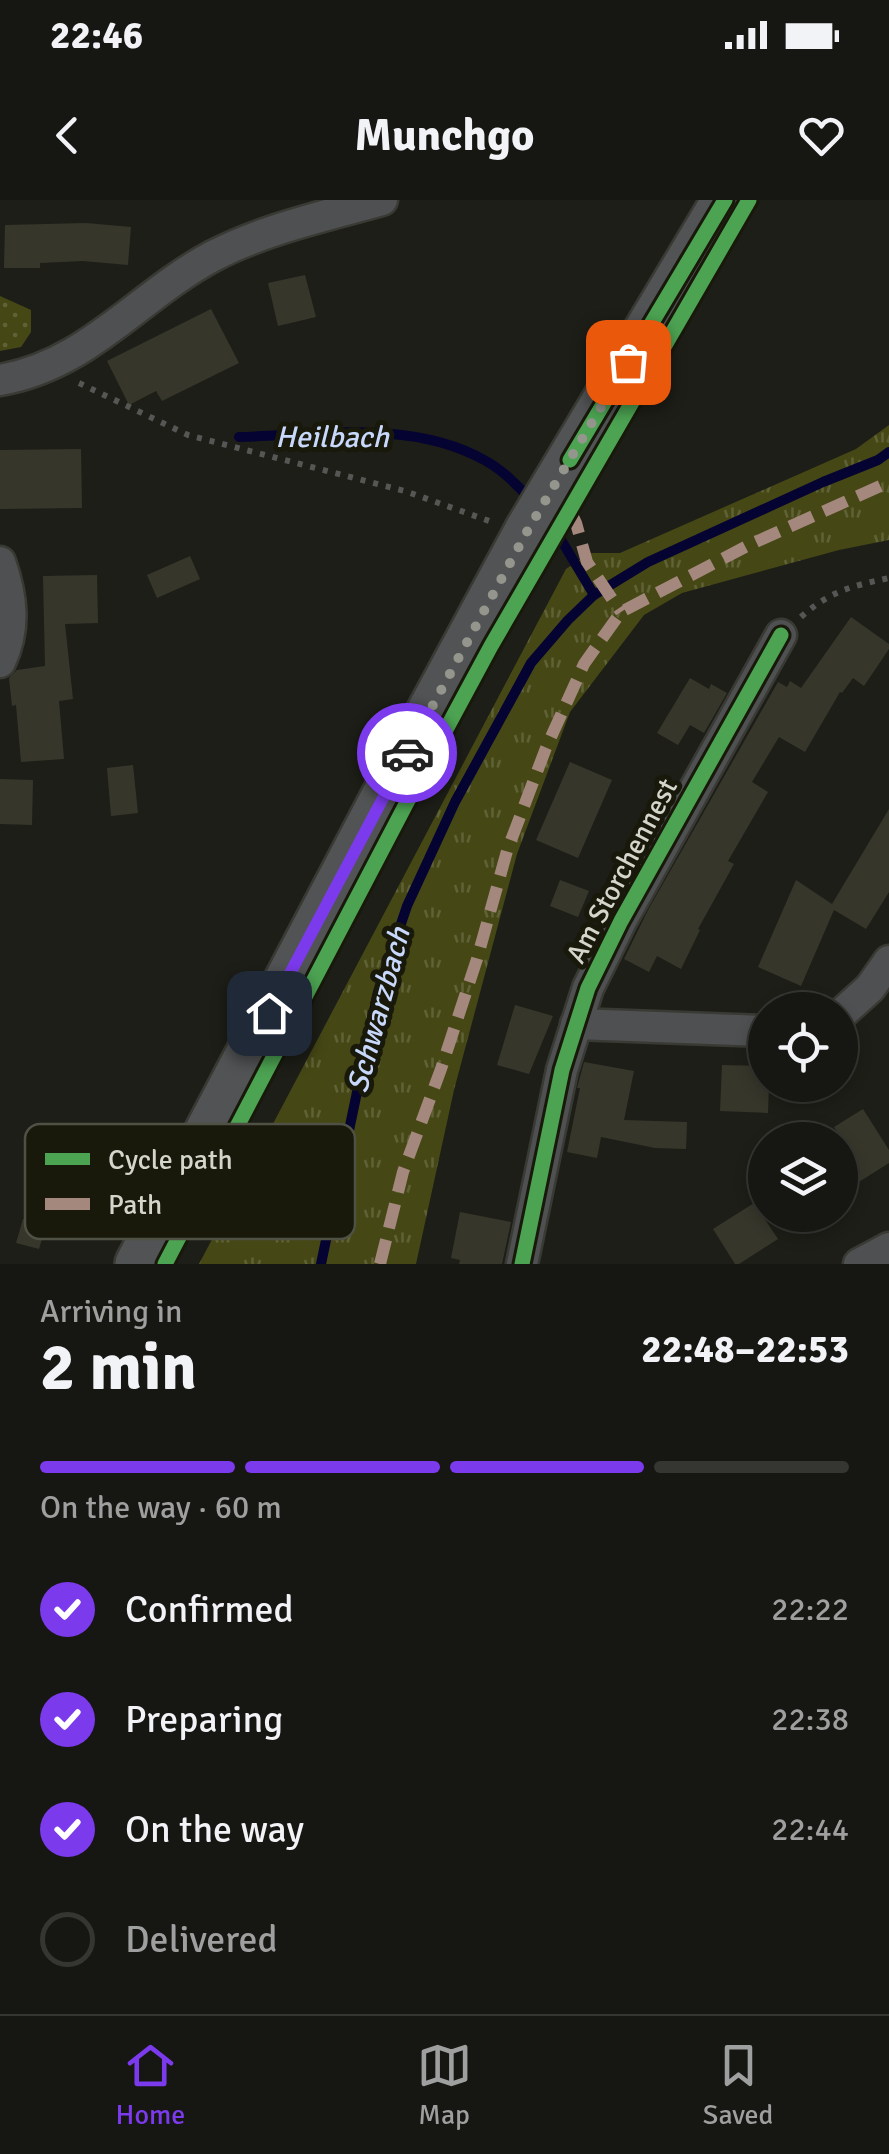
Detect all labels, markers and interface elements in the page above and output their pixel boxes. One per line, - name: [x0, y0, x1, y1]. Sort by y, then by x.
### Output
- text: 22:46: [50, 12, 143, 59]
- icon: back: [40, 108, 95, 163]
- text: Munchgo: [354, 108, 535, 163]
- icon: heart: [794, 108, 849, 163]
- pin: [586, 320, 671, 405]
- icon: bag: [601, 335, 656, 390]
- water label: Heilbach: [275, 419, 389, 456]
- courier: [357, 703, 457, 803]
- icon: car: [380, 726, 435, 781]
- street label: Am Storchennest: [559, 773, 685, 969]
- water label: Schwarzbach: [339, 923, 419, 1097]
- pin: [227, 971, 312, 1056]
- icon: home: [242, 986, 297, 1041]
- map controls: [748, 992, 858, 1232]
- button: locate: [748, 992, 858, 1102]
- button: layers: [748, 1122, 858, 1232]
- legend: [25, 1124, 355, 1239]
- text: Cycle path: [108, 1143, 233, 1177]
- text: Path: [108, 1188, 162, 1222]
- text: Arriving in: [40, 1292, 182, 1331]
- text: 22:48–22:53: [641, 1326, 849, 1373]
- text: 2 min: [40, 1328, 197, 1408]
- text: On the way · 60 m: [40, 1488, 282, 1527]
- icon: check: [40, 1582, 95, 1637]
- text: Confirmed: [125, 1586, 294, 1633]
- text: 22:22: [771, 1590, 849, 1629]
- icon: check: [40, 1692, 95, 1747]
- text: Preparing: [125, 1696, 283, 1743]
- text: 22:38: [771, 1700, 849, 1739]
- icon: check: [40, 1802, 95, 1857]
- text: On the way: [125, 1806, 304, 1853]
- text: 22:44: [771, 1810, 849, 1849]
- text: Delivered: [125, 1916, 278, 1963]
- tab: Home: [116, 2038, 185, 2132]
- tab: Map: [417, 2038, 472, 2132]
- tab: Saved: [703, 2038, 773, 2132]

